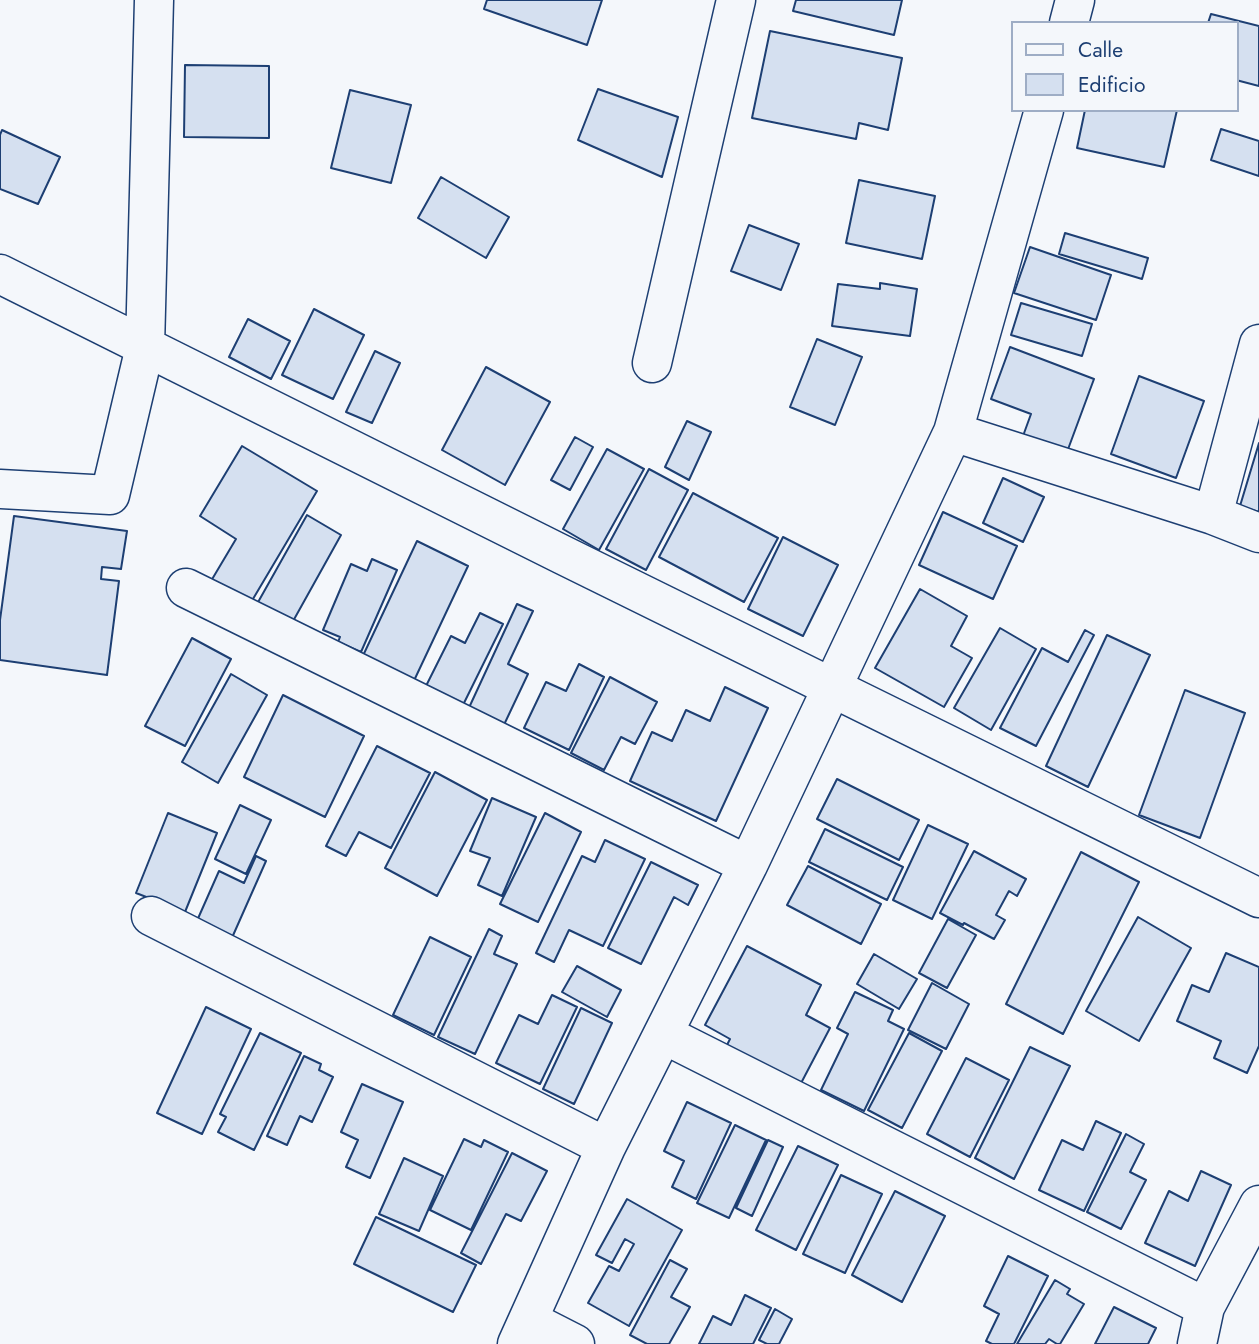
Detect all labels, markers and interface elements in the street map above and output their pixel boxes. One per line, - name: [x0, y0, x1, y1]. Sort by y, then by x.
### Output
- legend: [1010, 21, 1238, 112]
- text: Calle: [1078, 35, 1123, 65]
- text: Edificio: [1078, 70, 1145, 100]

